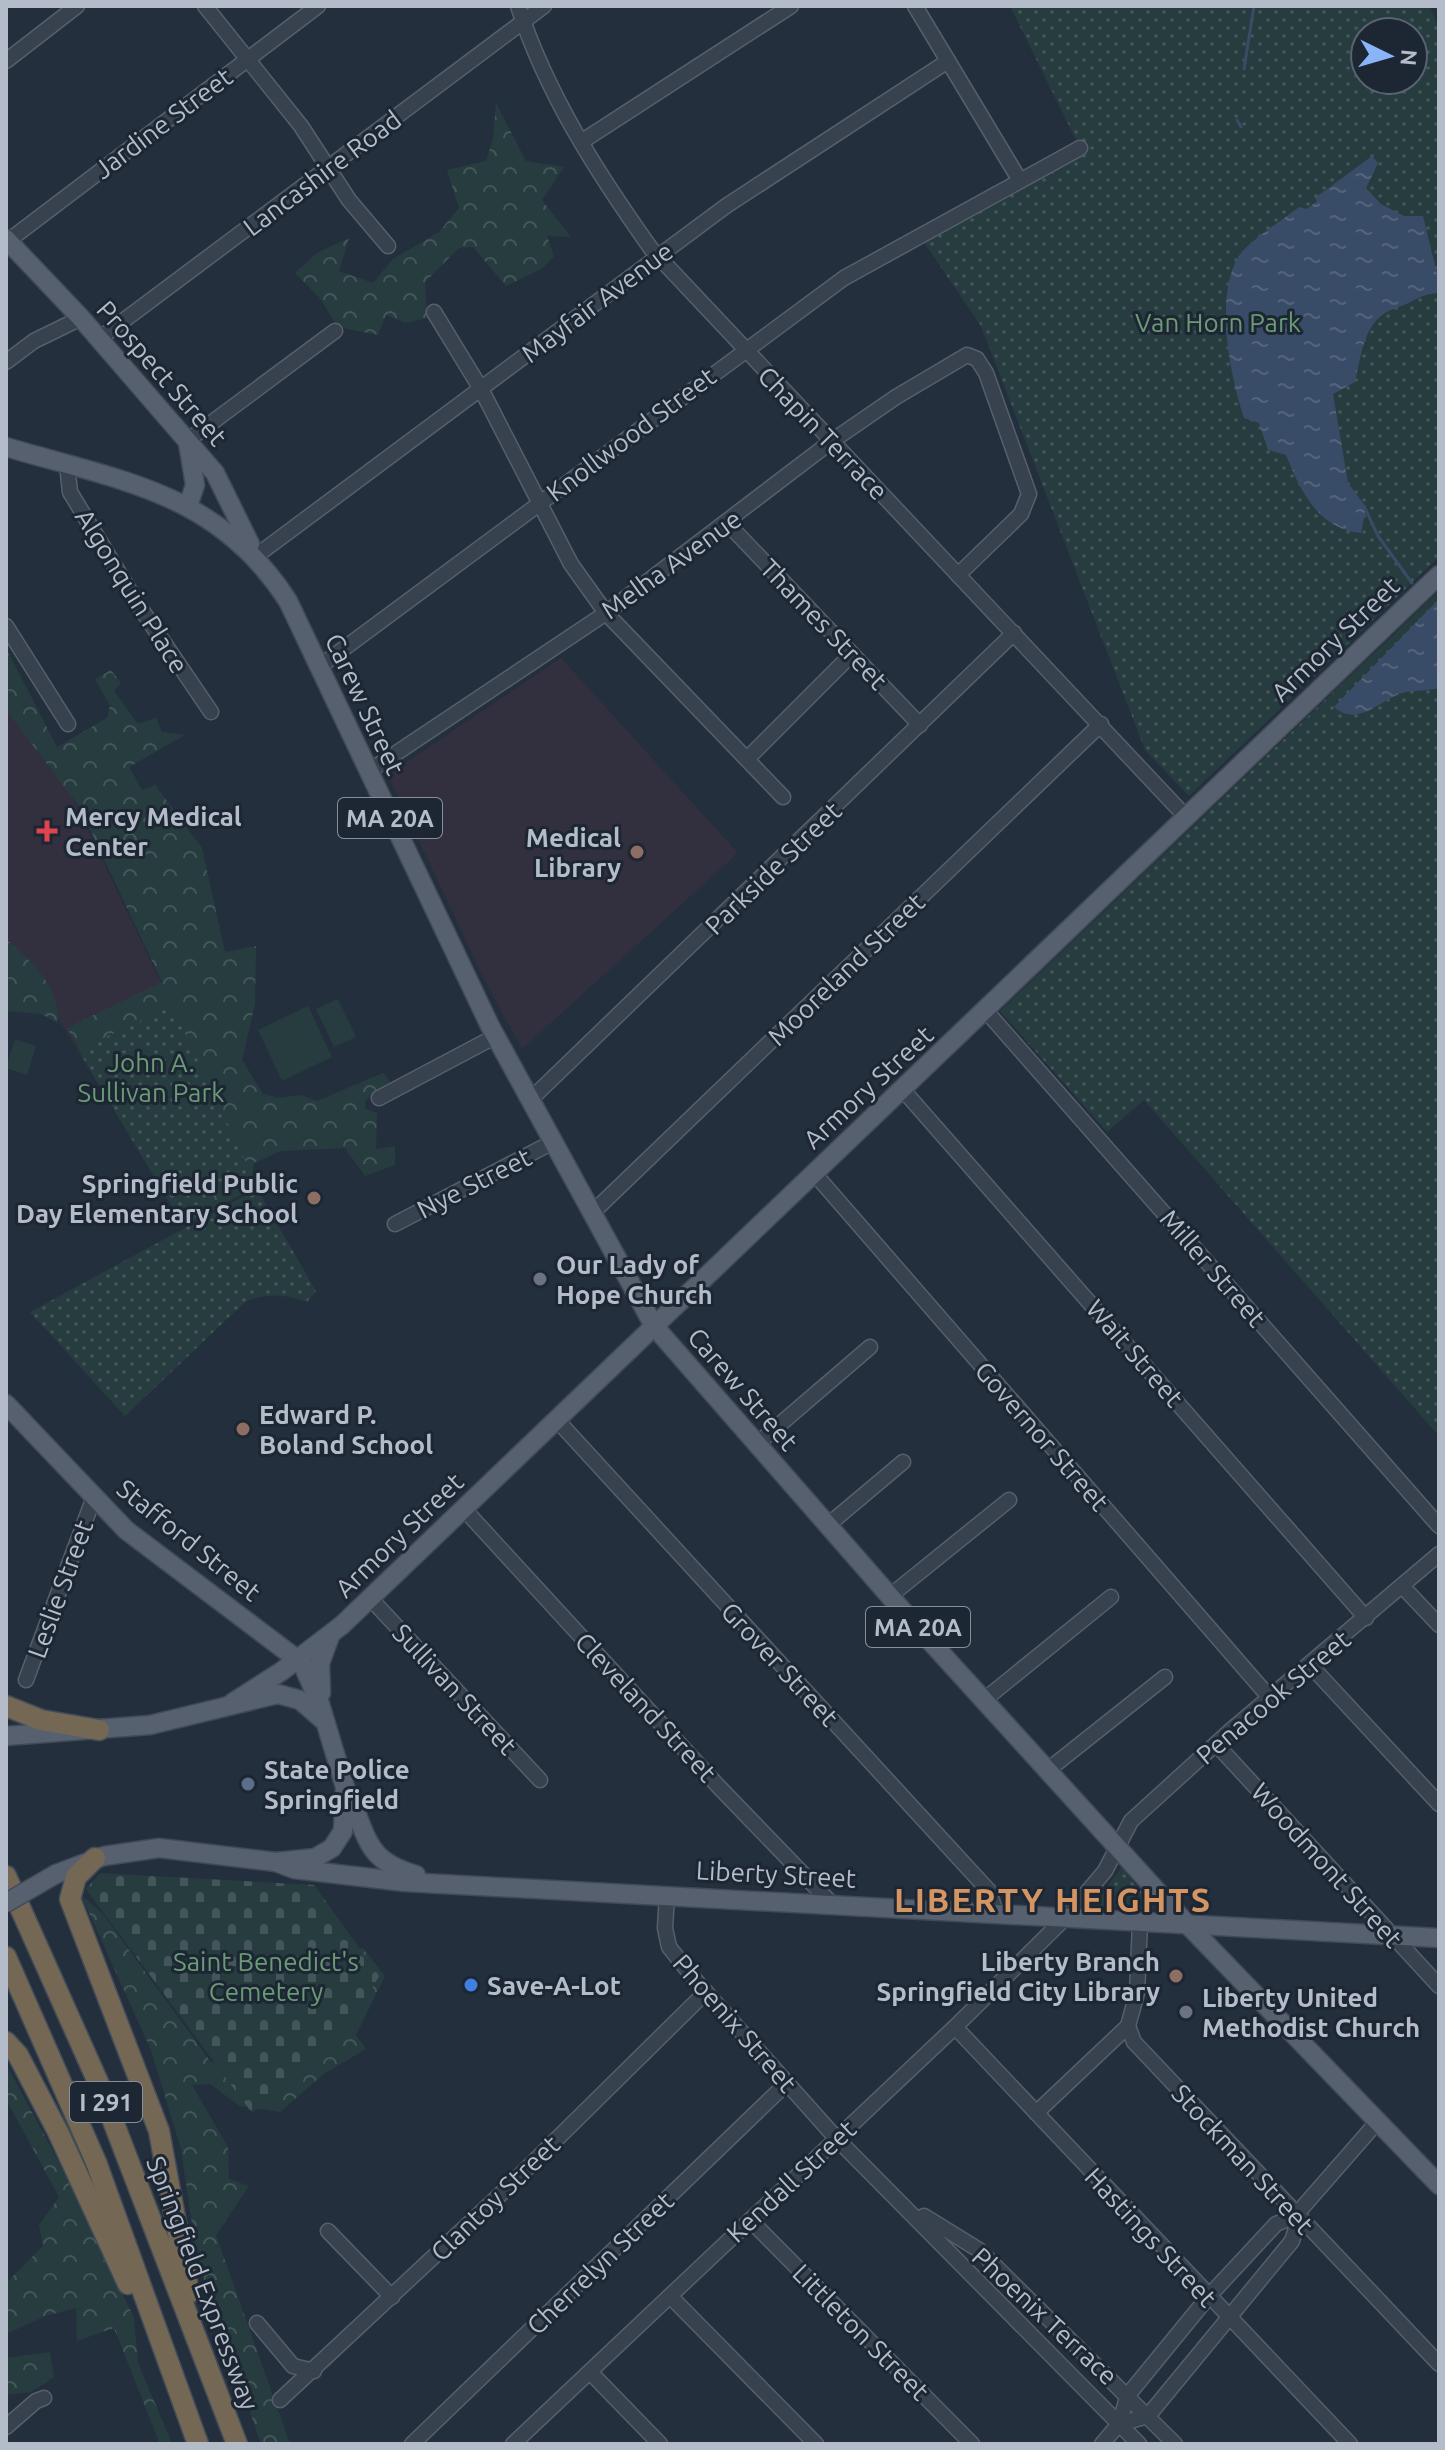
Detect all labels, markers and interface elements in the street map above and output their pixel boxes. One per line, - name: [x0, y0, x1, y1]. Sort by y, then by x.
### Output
- north arrow: [1349, 16, 1429, 96]
- text: N: [1396, 49, 1423, 67]
- street label: Jardine Street: [88, 62, 238, 184]
- street label: Lancashire Road: [238, 104, 406, 242]
- street label: Mayfair Avenue: [516, 236, 678, 368]
- street label: Prospect Street: [91, 295, 233, 451]
- park label: Van Horn Park: [1135, 308, 1301, 337]
- street label: Knollwood Street: [541, 361, 721, 507]
- street label: Chapin Terrace: [752, 361, 894, 505]
- street label: Algonquin Place: [70, 504, 194, 678]
- street label: Melha Avenue: [596, 504, 746, 624]
- street label: Thames Street: [755, 553, 893, 695]
- street label: Armory Street: [1265, 571, 1405, 707]
- street label: Carew Street: [320, 629, 410, 779]
- street label: Parkside Street: [699, 796, 847, 940]
- road number: MA 20A: [338, 798, 442, 838]
- place label: Mercy Medical Center: [65, 802, 242, 861]
- marker: Mercy Medical Center: [36, 820, 58, 842]
- place label: Medical Library: [526, 823, 621, 882]
- marker: Medical Library: [628, 843, 646, 861]
- street label: Mooreland Street: [762, 887, 930, 1051]
- street label: Armory Street: [797, 1020, 939, 1154]
- park label: John A. Sullivan Park: [78, 1048, 224, 1107]
- street label: Nye Street: [412, 1142, 536, 1224]
- place label: Springfield Public Day Elementary School: [16, 1169, 298, 1228]
- marker: Springfield Public Day Elementary School: [305, 1189, 323, 1207]
- street label: Miller Street: [1154, 1204, 1272, 1332]
- place label: Our Lady of Hope Church: [556, 1250, 713, 1309]
- marker: Our Lady of Hope Church: [531, 1270, 549, 1288]
- street label: Wait Street: [1081, 1294, 1189, 1412]
- street label: Carew Street: [682, 1322, 804, 1456]
- street label: Governor Street: [969, 1356, 1115, 1516]
- place label: Edward P. Boland School: [259, 1400, 433, 1459]
- marker: Edward P. Boland School: [234, 1420, 252, 1438]
- street label: Armory Street: [329, 1467, 469, 1603]
- street label: Stafford Street: [112, 1473, 266, 1607]
- street label: Leslie Street: [22, 1516, 98, 1662]
- street label: Grover Street: [716, 1596, 844, 1732]
- road number: MA 20A: [866, 1607, 970, 1647]
- street label: Sullivan Street: [387, 1618, 523, 1760]
- street label: Penacook Street: [1190, 1624, 1356, 1770]
- street label: Cleveland Street: [570, 1627, 722, 1787]
- place label: State Police Springfield: [264, 1755, 410, 1814]
- marker: State Police Springfield: [239, 1775, 257, 1793]
- street label: Woodmont Street: [1246, 1777, 1408, 1953]
- street label: Liberty Street: [695, 1855, 857, 1893]
- district label: LIBERTY HEIGHTS: [894, 1880, 1212, 1918]
- park label: Saint Benedict's Cemetery: [173, 1947, 359, 2006]
- place label: Liberty Branch Springfield City Library: [877, 1947, 1160, 2006]
- street label: Phoenix Street: [667, 1948, 803, 2098]
- marker: Liberty Branch Springfield City Library: [1167, 1967, 1185, 1985]
- place label: Save-A-Lot: [487, 1971, 621, 2000]
- marker: Save-A-Lot: [462, 1976, 480, 1994]
- place label: Liberty United Methodist Church: [1202, 1983, 1420, 2042]
- marker: Liberty United Methodist Church: [1177, 2003, 1195, 2021]
- street label: Stockman Street: [1166, 2078, 1320, 2240]
- road number: I 291: [70, 2082, 142, 2122]
- street label: Kendall Street: [721, 2114, 861, 2248]
- street label: Clantoy Street: [425, 2129, 565, 2267]
- street label: Springfield Expressway: [141, 2152, 265, 2414]
- street label: Hastings Street: [1079, 2162, 1223, 2312]
- street label: Cherrelyn Street: [521, 2186, 679, 2340]
- street label: Phoenix Terrace: [967, 2242, 1123, 2390]
- street label: Littleton Street: [787, 2258, 935, 2406]

